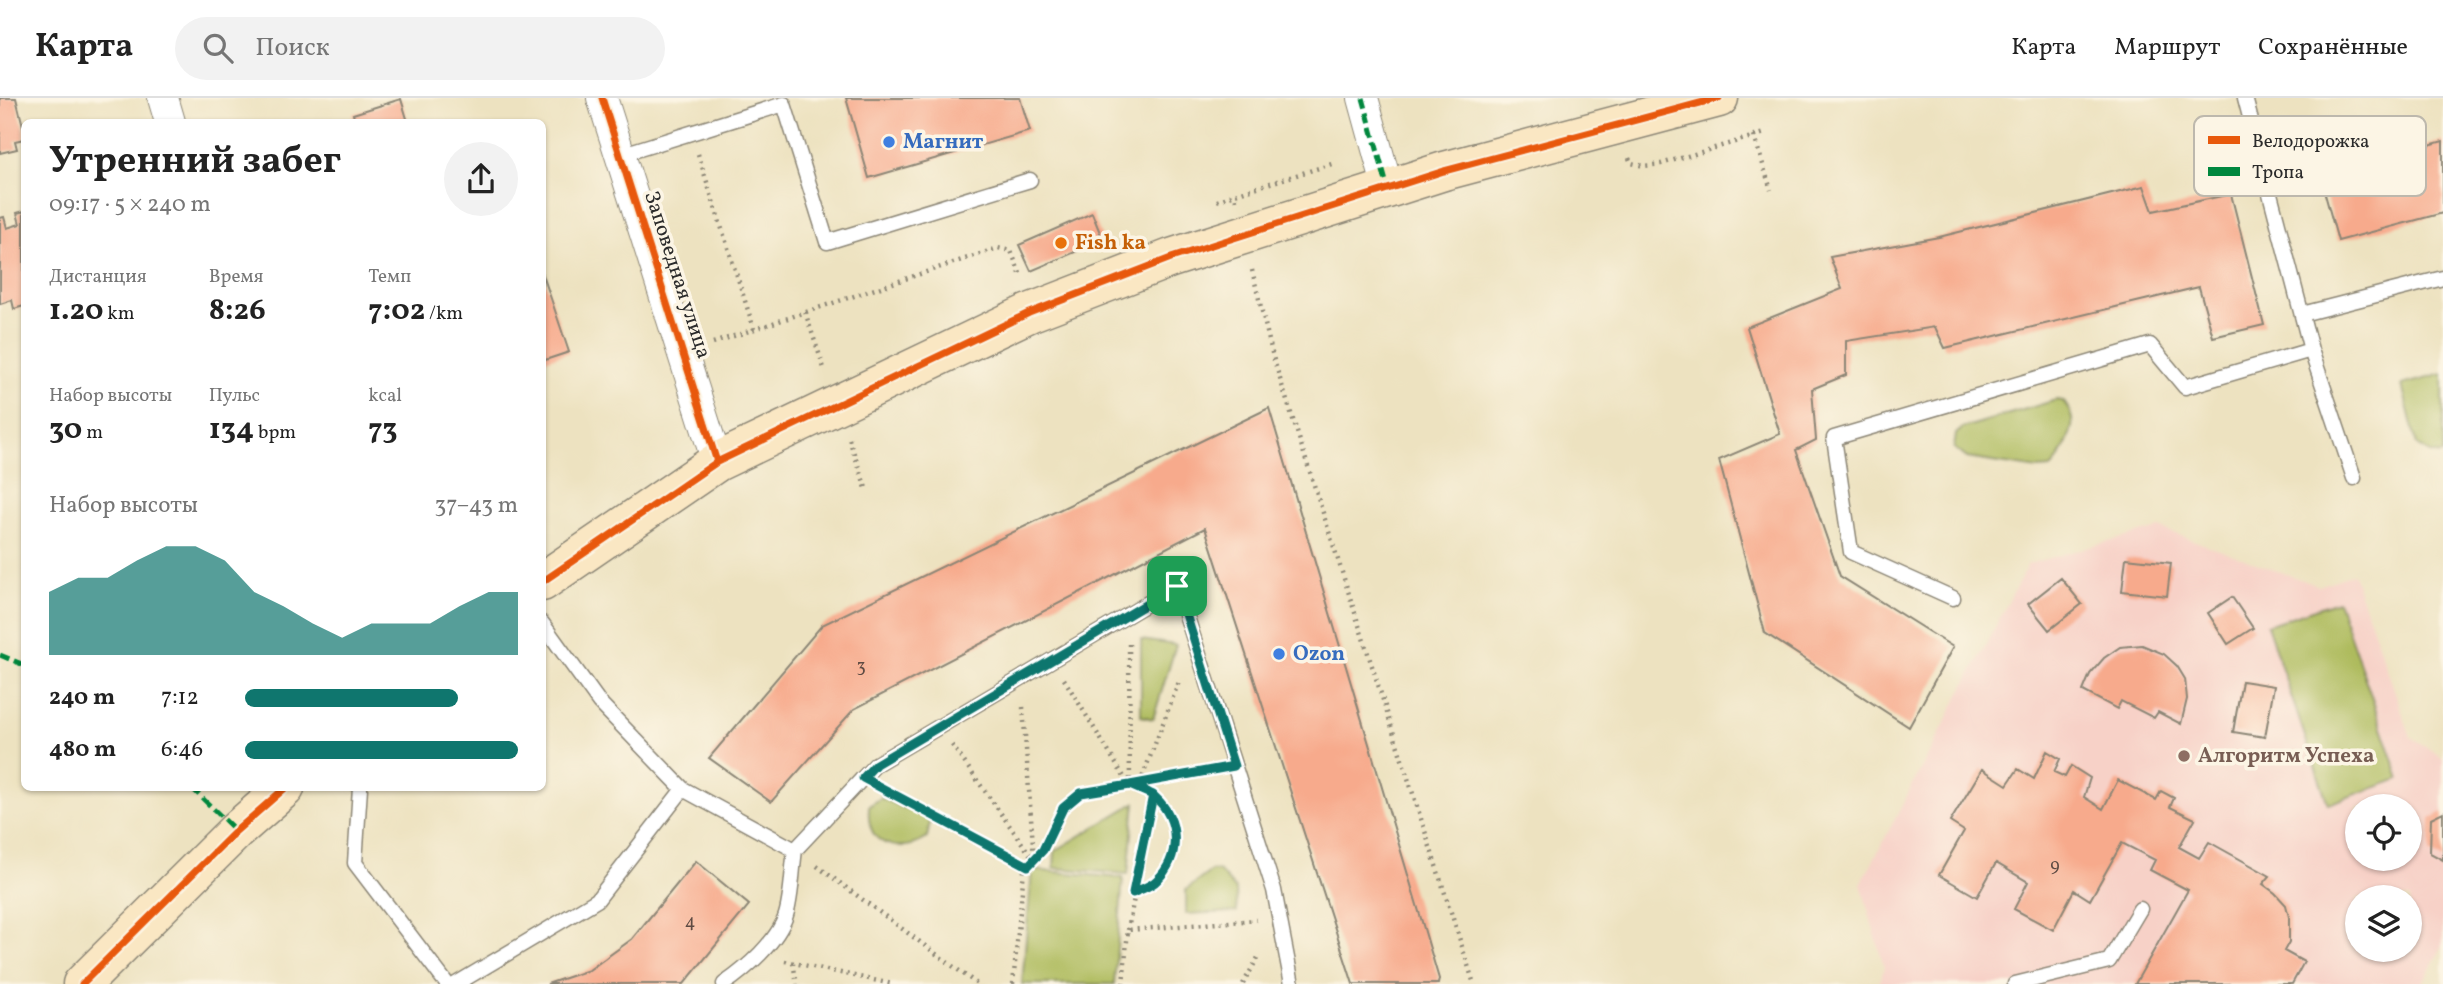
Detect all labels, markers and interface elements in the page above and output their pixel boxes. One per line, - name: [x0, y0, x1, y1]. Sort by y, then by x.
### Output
- search box: [175, 17, 665, 80]
- text: Карта: [35, 25, 133, 71]
- icon: search: [199, 29, 237, 67]
- text: Поиск: [255, 30, 330, 66]
- text: Карта: [2011, 31, 2076, 65]
- text: Маршрут: [2114, 31, 2220, 65]
- text: Сохранённые: [2258, 31, 2408, 65]
- legend: [2194, 116, 2426, 196]
- place label: Магнит: [903, 128, 984, 157]
- text: Велодорожка: [2252, 129, 2370, 155]
- marker: Магнит: [881, 134, 897, 150]
- text: Утренний забег: [49, 136, 341, 189]
- button: share: [444, 142, 518, 216]
- text: Тропа: [2252, 160, 2304, 186]
- street label: Заповедная улица: [636, 188, 718, 362]
- text: 09:17 · 5 × 240 m: [49, 189, 211, 221]
- place label: Fish ka: [1075, 229, 1146, 258]
- marker: Fish ka: [1053, 235, 1069, 251]
- text: Дистанция: [49, 264, 147, 290]
- text: Время: [209, 264, 263, 290]
- text: Темп: [368, 264, 411, 290]
- text: 1.20: [49, 290, 104, 332]
- text: 8:26: [209, 290, 266, 332]
- text: 7:02: [368, 290, 425, 332]
- text: km: [104, 301, 135, 327]
- text: /km: [425, 301, 463, 327]
- text: Набор высоты: [49, 383, 172, 409]
- text: Пульс: [209, 383, 260, 409]
- text: kcal: [368, 383, 402, 409]
- text: 30: [49, 409, 82, 451]
- text: 134: [209, 409, 254, 451]
- text: 73: [368, 409, 398, 451]
- text: m: [82, 420, 103, 446]
- text: bpm: [254, 420, 296, 446]
- text: Набор высоты: [49, 490, 198, 522]
- text: 37–43 m: [435, 490, 518, 522]
- pin: [1147, 556, 1207, 616]
- icon: arrive: [1158, 567, 1196, 605]
- place label: Ozon: [1293, 640, 1345, 669]
- marker: Ozon: [1271, 646, 1287, 662]
- house number: 3: [856, 655, 866, 680]
- text: 240 m: [49, 682, 115, 714]
- text: 7:12: [161, 682, 199, 714]
- text: 480 m: [49, 734, 116, 766]
- text: 6:46: [161, 734, 203, 766]
- place label: Алгоритм Успеха: [2198, 742, 2374, 771]
- marker: Алгоритм Успеха: [2176, 748, 2192, 764]
- map controls: [2345, 794, 2422, 962]
- button: locate: [2345, 794, 2422, 871]
- house number: 9: [2050, 854, 2060, 879]
- button: layers: [2345, 885, 2422, 962]
- house number: 4: [685, 910, 695, 935]

